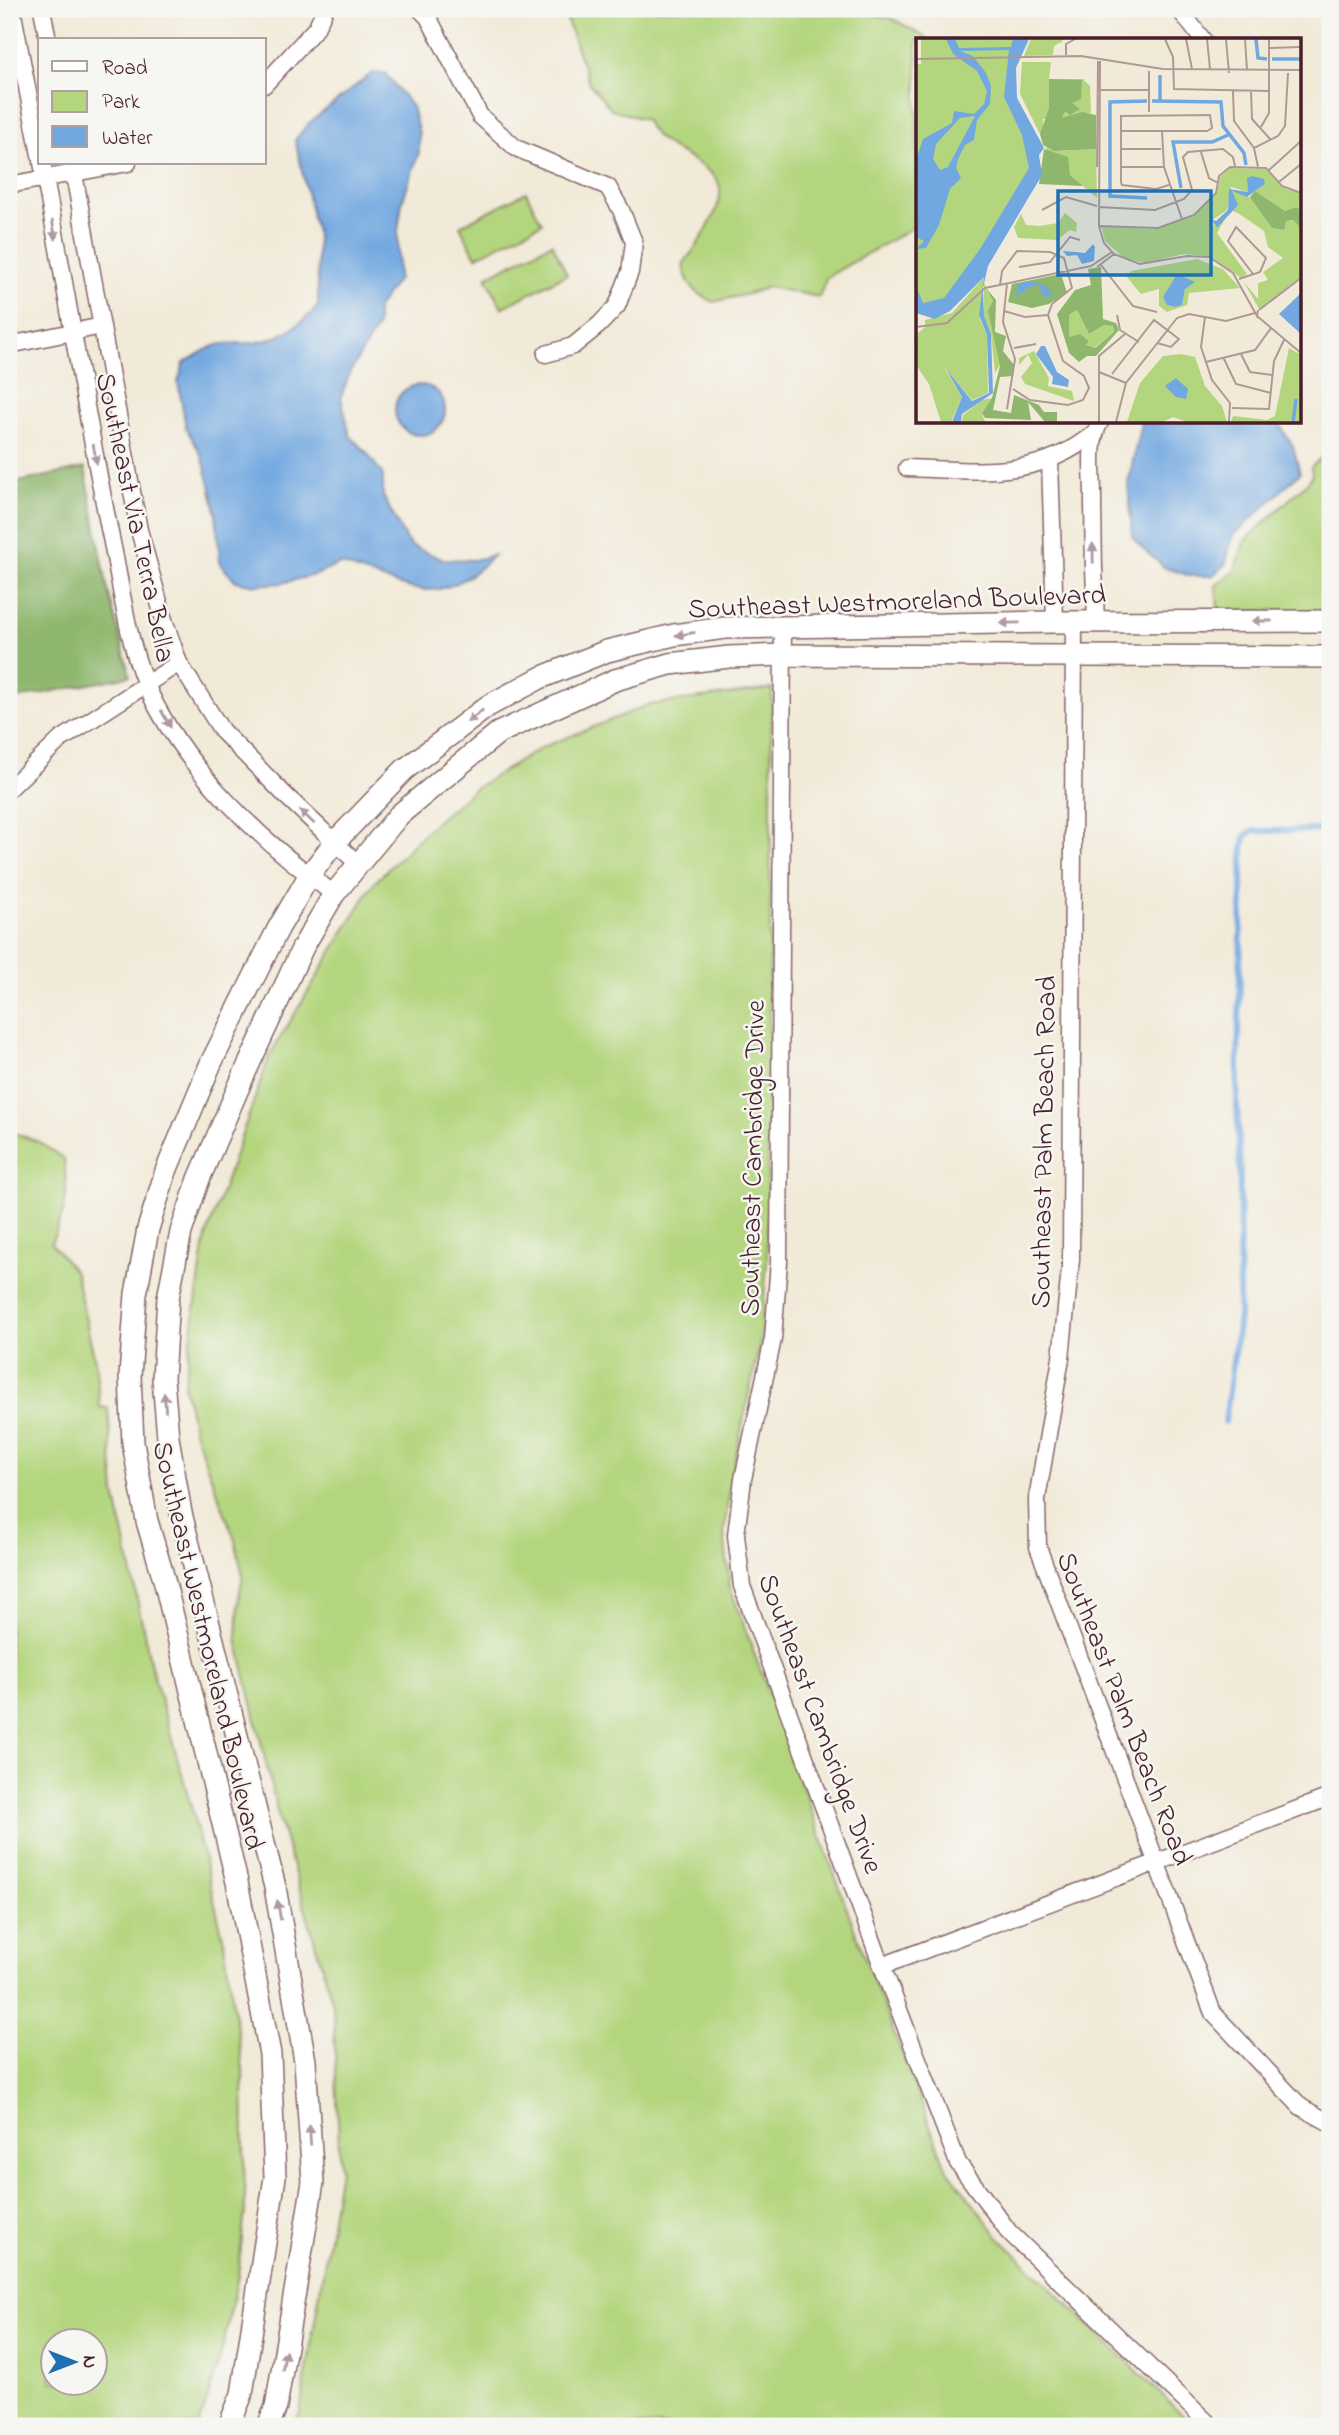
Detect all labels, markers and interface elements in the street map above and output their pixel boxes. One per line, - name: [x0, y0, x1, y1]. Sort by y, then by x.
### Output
- legend: [38, 38, 266, 164]
- inset map: [916, 38, 1300, 424]
- text: Road: [102, 54, 148, 84]
- text: Park: [102, 88, 141, 118]
- text: Water: [102, 124, 153, 154]
- one-way arrow: [49, 219, 60, 241]
- street label: Southeast Via Terra Bella: [83, 369, 184, 666]
- one-way arrow: [90, 443, 101, 465]
- one-way arrow: [1087, 542, 1099, 564]
- street label: Southeast Westmoreland Boulevard: [687, 576, 1107, 631]
- one-way arrow: [1251, 615, 1273, 627]
- one-way arrow: [999, 617, 1021, 628]
- one-way arrow: [674, 629, 696, 640]
- one-way arrow: [466, 708, 484, 722]
- one-way arrow: [160, 710, 172, 729]
- one-way arrow: [299, 809, 316, 825]
- street label: Southeast Palm Beach Road: [1022, 975, 1069, 1309]
- street label: Southeast Cambridge Drive: [731, 999, 778, 1317]
- one-way arrow: [159, 1391, 170, 1413]
- street label: Southeast Westmoreland Boulevard: [140, 1437, 274, 1854]
- street label: Southeast Palm Beach Road: [1044, 1547, 1202, 1872]
- street label: Southeast Cambridge Drive: [745, 1568, 892, 1880]
- one-way arrow: [273, 1899, 284, 1921]
- one-way arrow: [304, 2124, 315, 2146]
- north arrow: [38, 2326, 108, 2396]
- one-way arrow: [279, 2349, 290, 2371]
- text: N: [75, 2356, 102, 2369]

